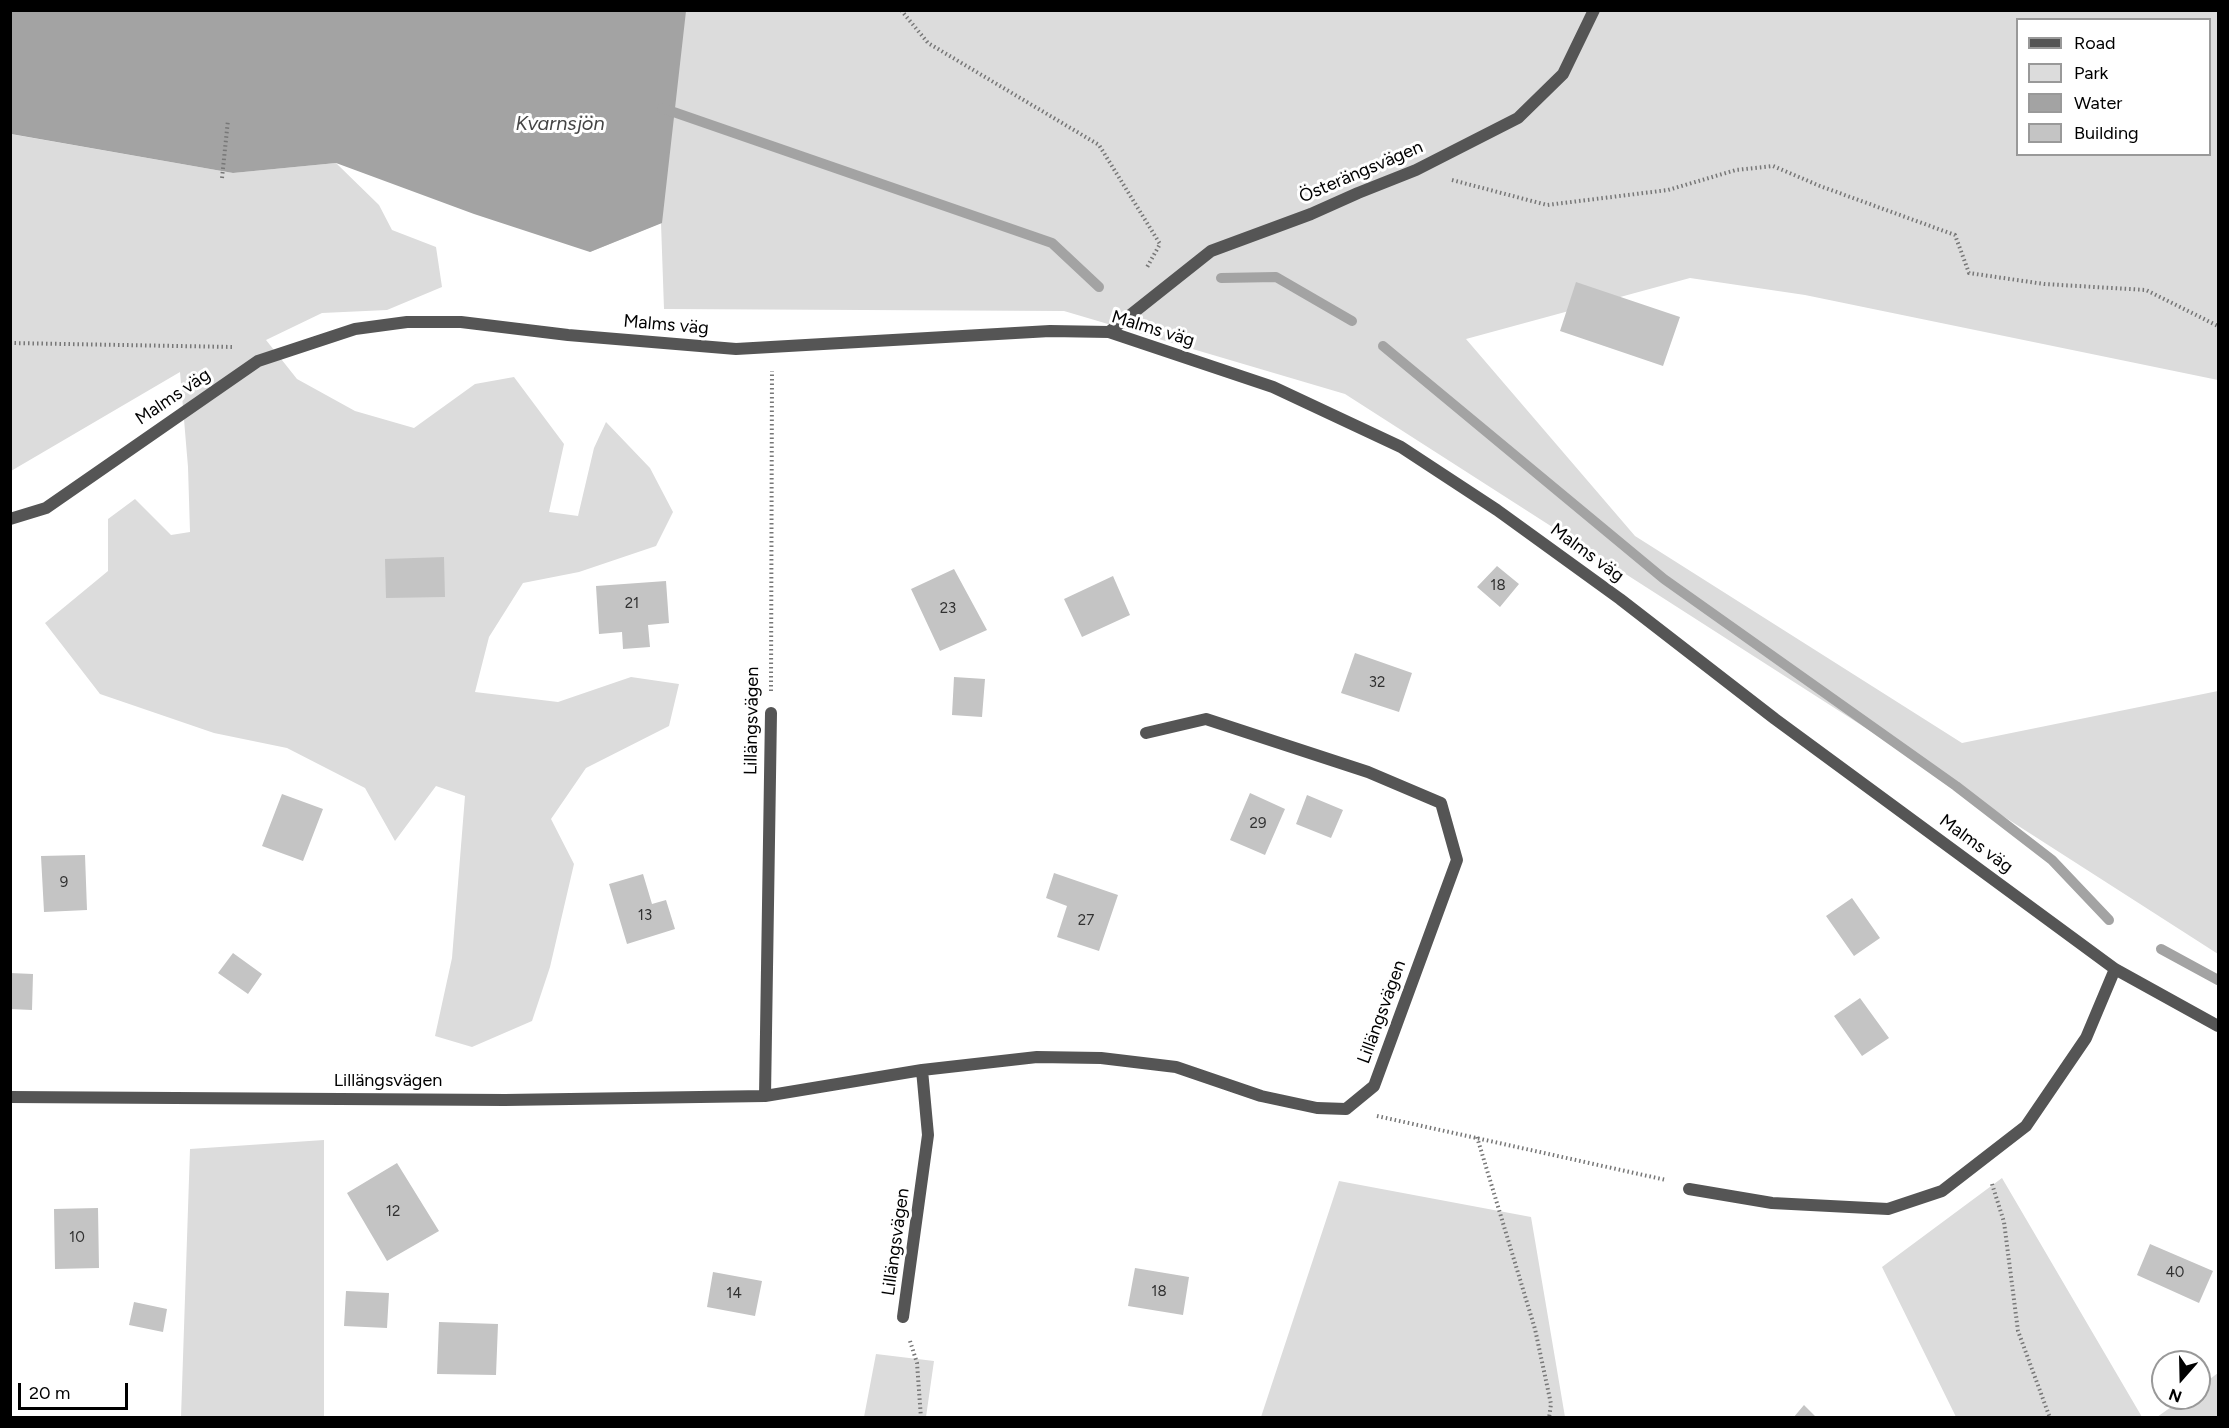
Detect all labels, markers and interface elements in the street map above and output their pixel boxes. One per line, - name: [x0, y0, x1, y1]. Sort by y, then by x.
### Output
- legend: [2016, 18, 2211, 156]
- text: Road: [2074, 32, 2115, 54]
- text: Park: [2074, 62, 2108, 84]
- text: Water: [2074, 92, 2122, 114]
- water label: Kvarnsjön: [515, 112, 605, 136]
- text: Building: [2074, 122, 2139, 144]
- street label: Österängsvägen: [1296, 136, 1426, 208]
- street label: Malms väg: [1109, 306, 1197, 352]
- street label: Malms väg: [622, 311, 710, 339]
- street label: Malms väg: [131, 364, 215, 430]
- street label: Malms väg: [1546, 519, 1628, 587]
- house number: 18: [1490, 577, 1506, 595]
- house number: 21: [625, 595, 639, 613]
- house number: 23: [940, 600, 956, 618]
- street label: Lillängsvägen: [740, 667, 764, 775]
- house number: 32: [1369, 674, 1385, 692]
- street label: Malms väg: [1935, 810, 2017, 878]
- house number: 29: [1250, 815, 1266, 833]
- house number: 9: [60, 874, 68, 892]
- house number: 13: [638, 907, 652, 925]
- house number: 27: [1078, 912, 1094, 930]
- street label: Lillängsvägen: [1353, 957, 1411, 1067]
- street label: Lillängsvägen: [334, 1070, 442, 1092]
- street label: Lillängsvägen: [878, 1187, 914, 1297]
- house number: 12: [386, 1203, 400, 1221]
- house number: 10: [69, 1229, 85, 1247]
- house number: 40: [2166, 1264, 2184, 1282]
- house number: 18: [1151, 1283, 1167, 1301]
- house number: 14: [726, 1285, 742, 1303]
- north arrow: [2151, 1350, 2211, 1410]
- scale bar: [21, 1371, 130, 1409]
- text: 20 m: [29, 1382, 70, 1404]
- text: N: [2166, 1384, 2184, 1407]

